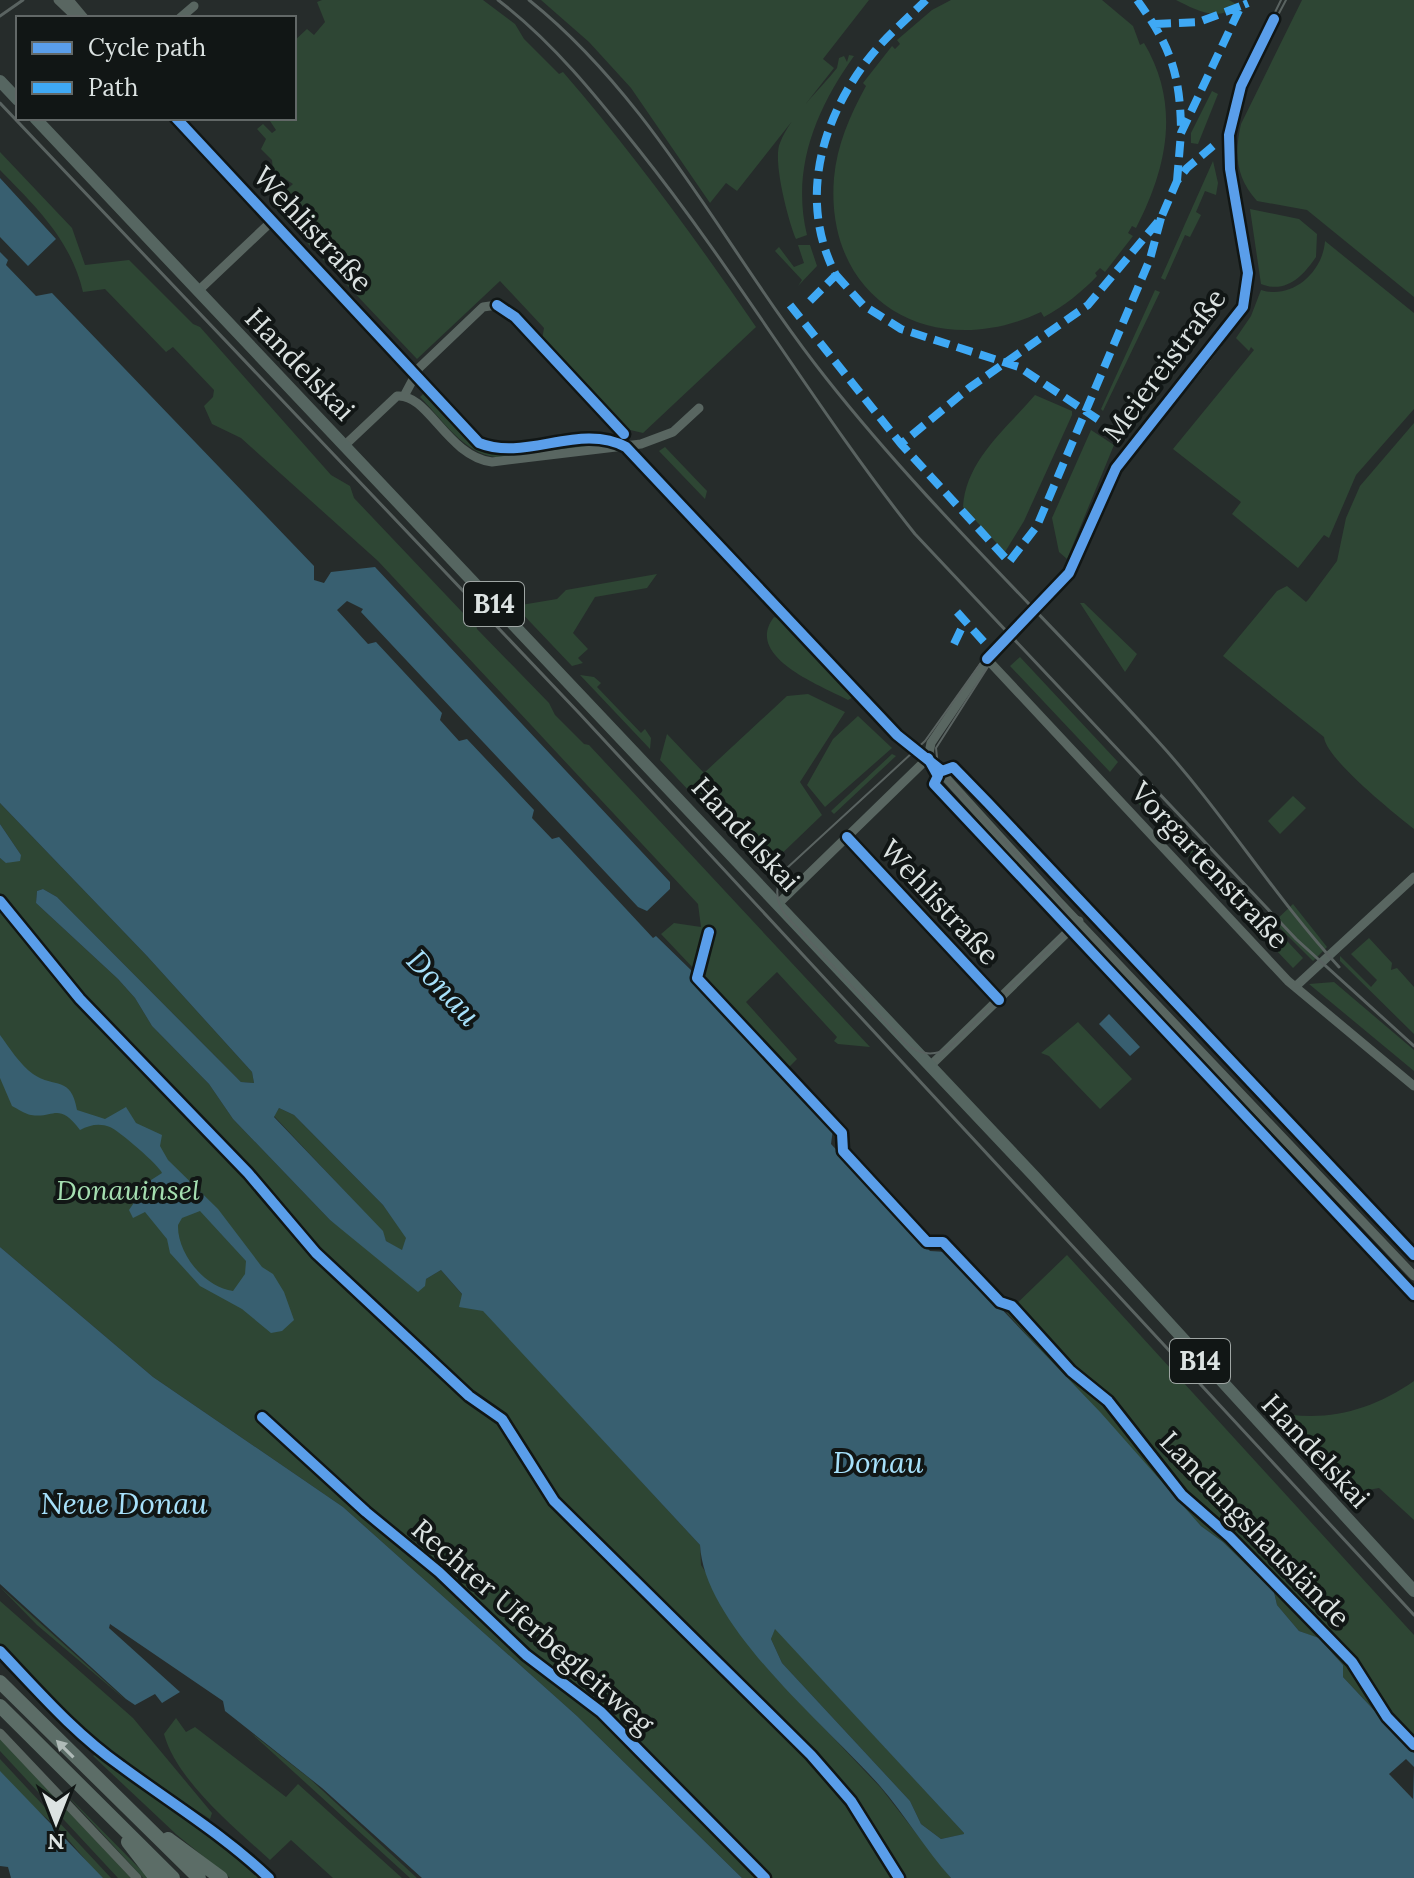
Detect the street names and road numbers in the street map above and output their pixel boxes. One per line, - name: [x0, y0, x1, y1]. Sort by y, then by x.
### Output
- street label: Wehlistraße: [246, 159, 380, 299]
- street label: Meiereistraße: [1095, 281, 1233, 449]
- street label: Handelskai: [237, 300, 363, 428]
- road number: B14: [464, 582, 524, 626]
- street label: Handelskai: [684, 769, 808, 899]
- street label: Vorgartenstraße: [1123, 773, 1297, 956]
- street label: Wehlistraße: [873, 832, 1007, 972]
- road number: B14: [1170, 1339, 1230, 1383]
- street label: Handelskai: [1254, 1386, 1378, 1516]
- street label: Landungshauslände: [1152, 1423, 1358, 1635]
- street label: Rechter Uferbegleitweg: [404, 1511, 662, 1741]

